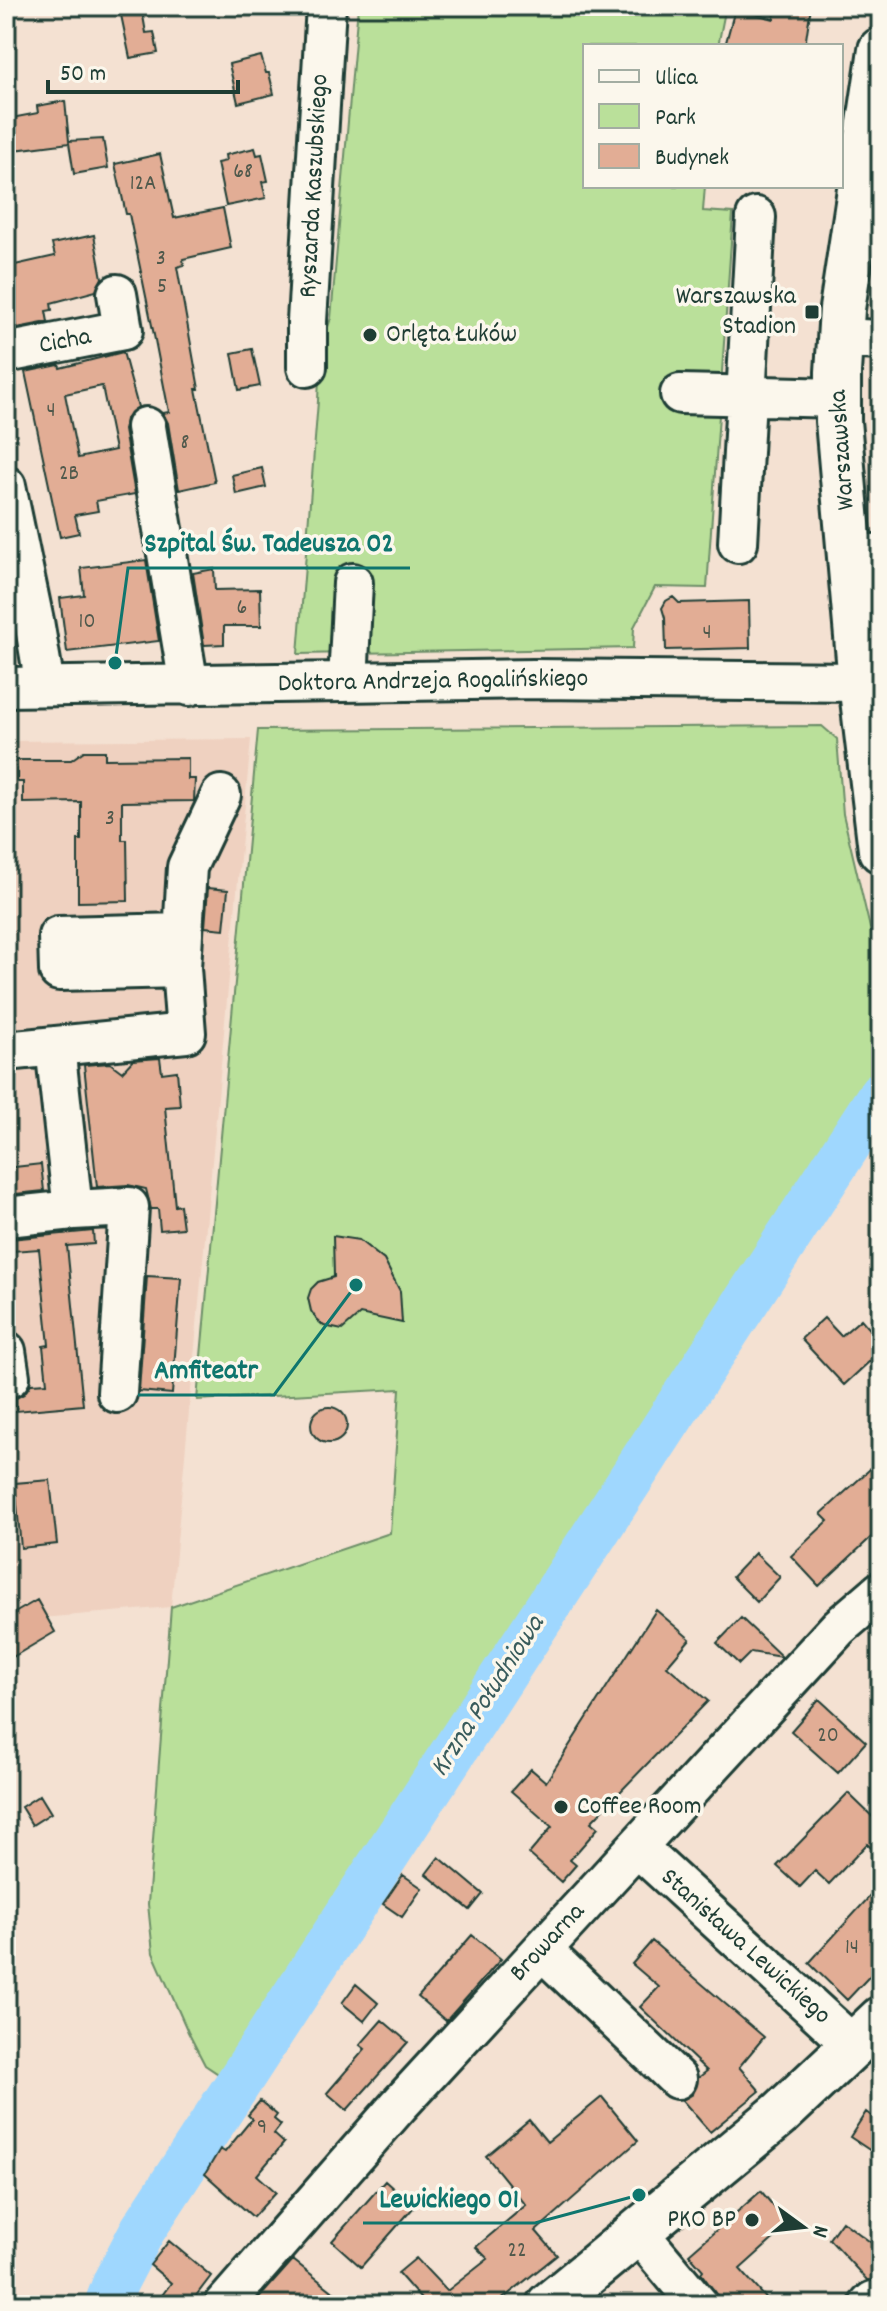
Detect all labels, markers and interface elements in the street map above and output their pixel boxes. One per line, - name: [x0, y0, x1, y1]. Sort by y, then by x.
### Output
- scale bar: [48, 44, 238, 94]
- legend: [583, 44, 843, 188]
- text: 50 m: [60, 58, 106, 92]
- text: Ulica: [655, 62, 698, 96]
- street label: Ryszarda Kaszubskiego: [291, 73, 339, 299]
- text: Park: [655, 102, 696, 136]
- text: Budynek: [655, 142, 729, 176]
- house number: 68: [233, 157, 253, 188]
- house number: 12A: [130, 169, 156, 200]
- house number: 3: [156, 244, 166, 275]
- house number: 5: [157, 272, 167, 303]
- place label: Warszawska Stadion: [676, 279, 797, 346]
- marker: Warszawska Stadion: [803, 303, 821, 321]
- place label: Orlęta Łuków: [386, 317, 517, 354]
- street label: Cicha: [36, 319, 95, 365]
- marker: Orlęta Łuków: [361, 326, 379, 344]
- street label: Warszawska: [820, 388, 866, 511]
- house number: 4: [46, 396, 56, 427]
- house number: 8: [181, 428, 189, 459]
- house number: 2B: [59, 459, 79, 490]
- callout: Szpital Św. Tadeusza 02: [128, 516, 410, 568]
- text: Szpital Św. Tadeusza 02: [144, 526, 394, 566]
- house number: 6: [237, 593, 247, 624]
- house number: 10: [79, 607, 95, 638]
- house number: 4: [702, 618, 712, 649]
- street label: Doktora Andrzeja Rogalińskiego: [277, 661, 589, 703]
- house number: 3: [105, 804, 115, 835]
- callout: Amfiteatr: [138, 1343, 274, 1395]
- text: Amfiteatr: [154, 1353, 259, 1393]
- water label: Krzna Południowa: [422, 1607, 557, 1786]
- house number: 20: [817, 1721, 839, 1752]
- place label: Coffee Room: [577, 1789, 702, 1826]
- marker: Coffee Room: [552, 1798, 570, 1816]
- street label: Stanisława Lewickiego: [651, 1860, 839, 2034]
- street label: Browarna: [502, 1895, 595, 1991]
- house number: 14: [845, 1933, 859, 1964]
- house number: 9: [257, 2113, 267, 2144]
- callout: Lewickiego 01: [363, 2171, 535, 2223]
- text: Lewickiego 01: [379, 2182, 519, 2222]
- north arrow: [763, 2187, 843, 2267]
- place label: PKO BP: [667, 2202, 736, 2239]
- marker: PKO BP: [743, 2211, 761, 2229]
- text: N: [803, 2222, 835, 2241]
- house number: 22: [507, 2236, 527, 2267]

